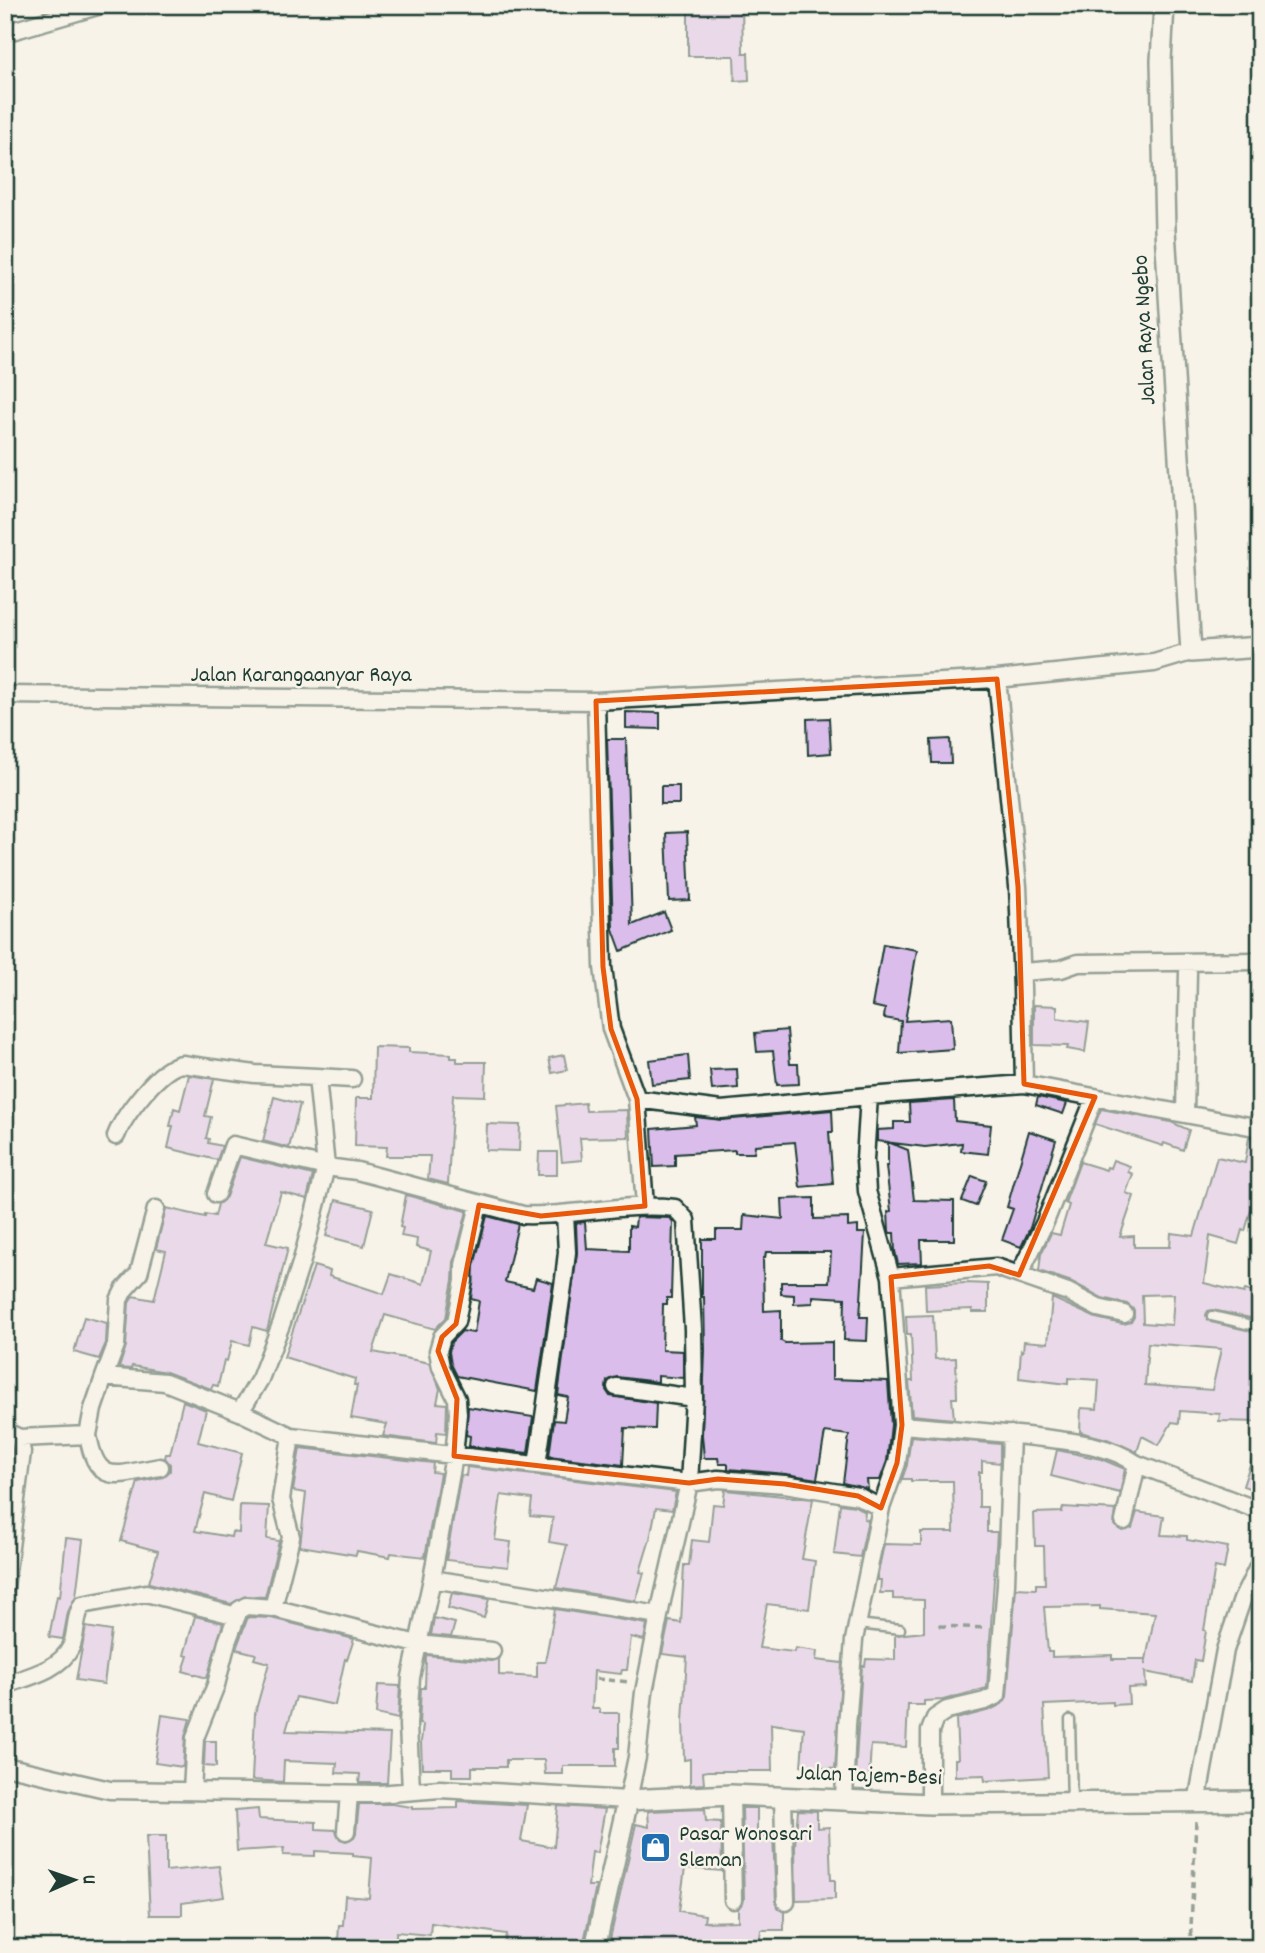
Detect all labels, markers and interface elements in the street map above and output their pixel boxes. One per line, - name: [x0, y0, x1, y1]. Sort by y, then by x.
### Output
- street label: Jalan Raya Ngebo: [1126, 254, 1166, 406]
- street label: Jalan Karangaanyar Raya: [191, 660, 413, 693]
- street label: Jalan Tajem-Besi: [795, 1758, 943, 1796]
- place label: Pasar Wonosari Sleman: [679, 1819, 812, 1878]
- shop icon: Pasar Wonosari Sleman: [639, 1831, 673, 1865]
- north arrow: [38, 1844, 108, 1914]
- text: U: [74, 1874, 101, 1885]

